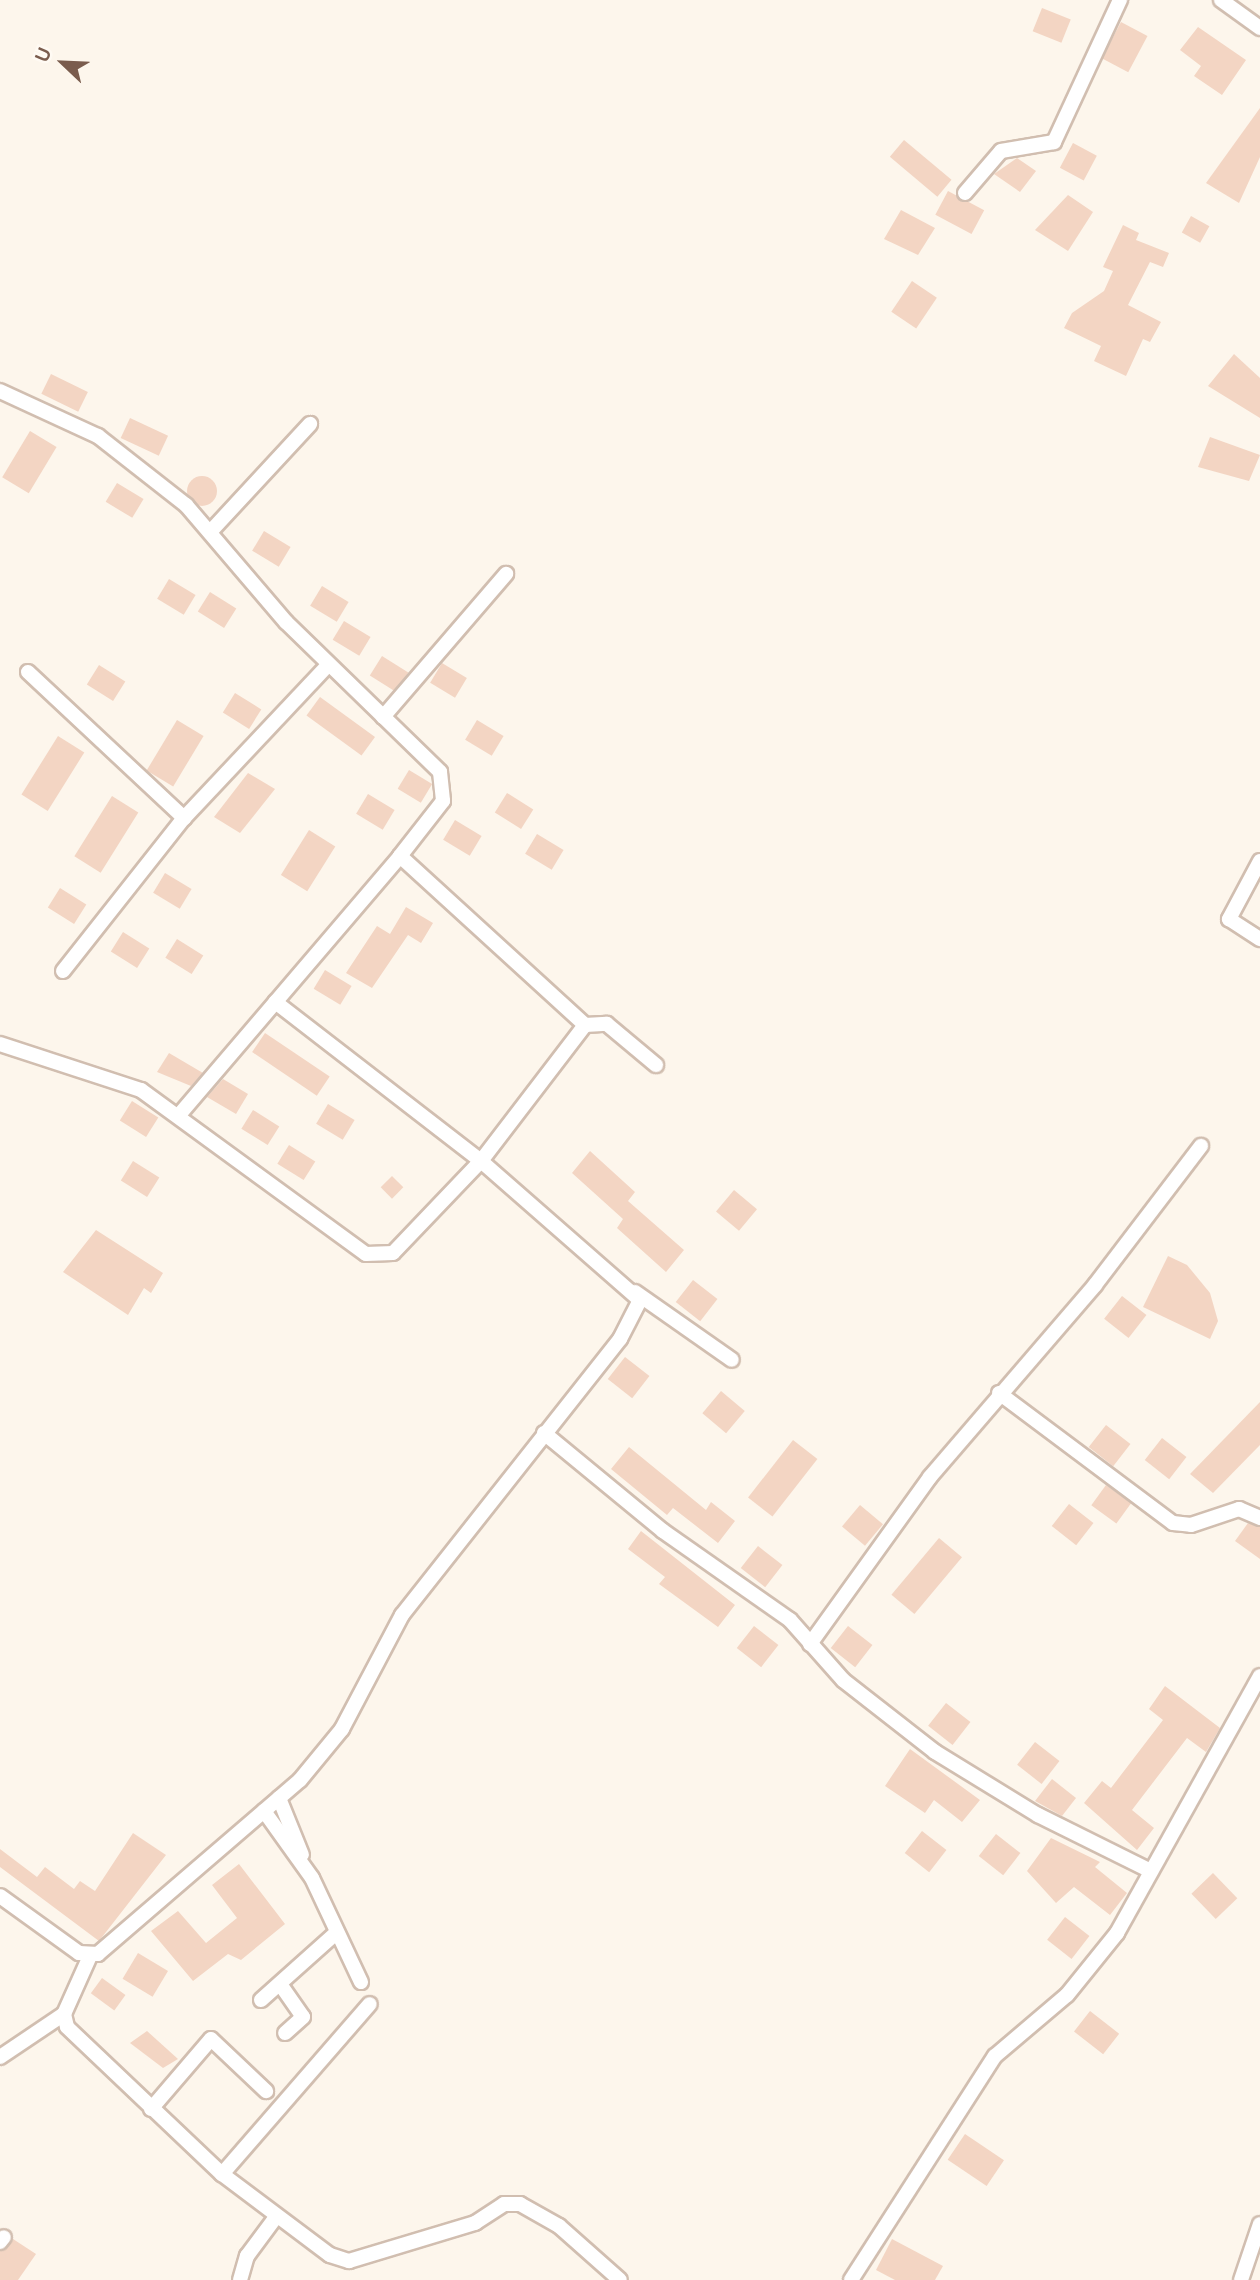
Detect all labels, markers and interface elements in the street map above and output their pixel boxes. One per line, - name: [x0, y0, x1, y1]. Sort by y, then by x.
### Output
- north arrow: [28, 28, 98, 98]
- text: U: [30, 44, 56, 65]

